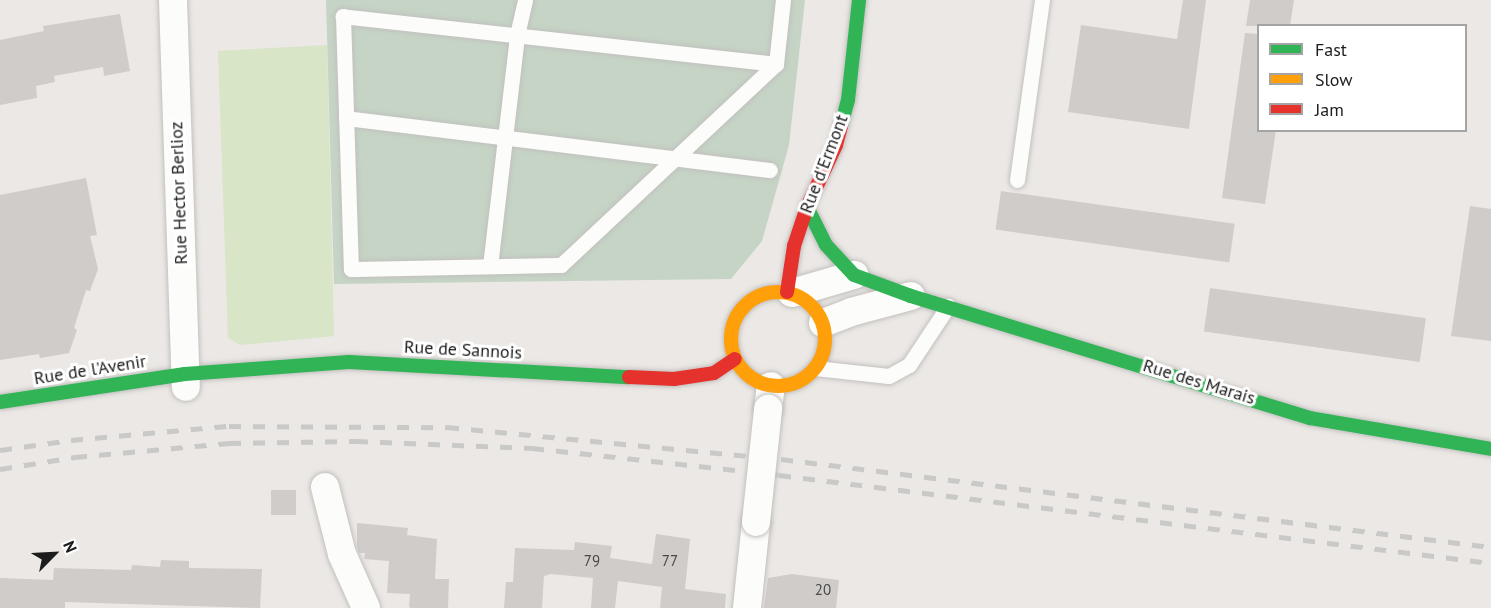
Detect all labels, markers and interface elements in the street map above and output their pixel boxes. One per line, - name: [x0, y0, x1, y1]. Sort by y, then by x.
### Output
- legend: [1257, 24, 1467, 132]
- text: Fast: [1315, 38, 1347, 61]
- text: Slow: [1315, 68, 1353, 91]
- text: Jam: [1315, 98, 1344, 121]
- street label: Rue d'Ermont: [795, 112, 853, 216]
- street label: Rue Hector Berlioz: [166, 121, 192, 265]
- street label: Rue de Sannois: [403, 336, 523, 364]
- street label: Rue de l'Avenir: [32, 350, 148, 390]
- street label: Rue des Marais: [1140, 355, 1258, 409]
- north arrow: [24, 524, 84, 584]
- text: N: [59, 538, 82, 556]
- house number: 79: [584, 552, 600, 570]
- house number: 77: [662, 552, 678, 570]
- house number: 20: [815, 581, 831, 599]

